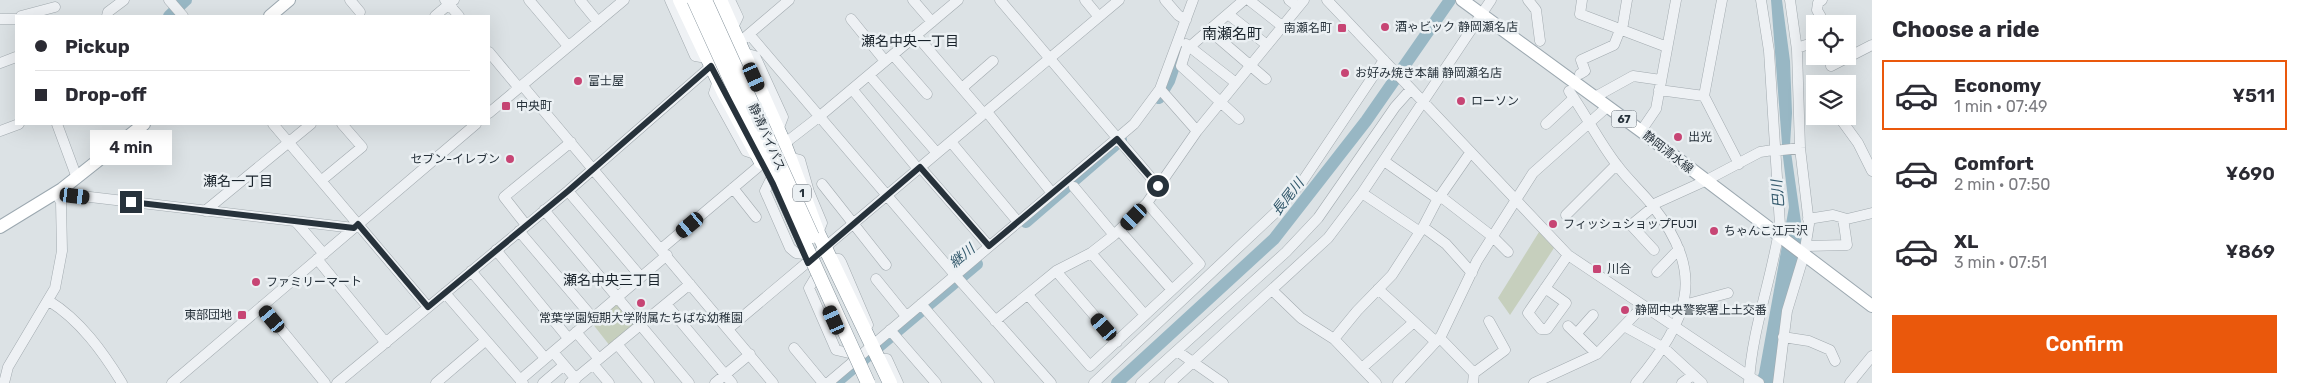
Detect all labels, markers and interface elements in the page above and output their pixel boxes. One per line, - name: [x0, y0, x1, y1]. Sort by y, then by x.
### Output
- map controls: [1806, 15, 1856, 125]
- button: locate: [1806, 15, 1856, 65]
- text: Choose a ride: [1892, 16, 2039, 43]
- place label: 酒ゃビック 静岡瀬名店: [1395, 20, 1518, 34]
- place label: 南瀬名町: [1284, 21, 1332, 35]
- marker: 酒ゃビック 静岡瀬名店: [1379, 21, 1391, 33]
- marker: 南瀬名町: [1336, 22, 1348, 34]
- district label: 南瀬名町: [1202, 25, 1262, 43]
- district label: 瀬名中央一丁目: [861, 33, 959, 50]
- text: Pickup: [65, 35, 130, 58]
- car: [741, 60, 766, 94]
- place label: お好み焼き本舗 静岡瀬名店: [1355, 66, 1502, 80]
- marker: お好み焼き本舗 静岡瀬名店: [1339, 67, 1351, 79]
- icon: car: [1894, 73, 1939, 118]
- place label: 富士屋: [588, 74, 624, 88]
- text: Economy: [1954, 74, 2041, 97]
- marker: 富士屋: [572, 75, 584, 87]
- button: layers: [1806, 75, 1856, 125]
- text: Drop-off: [65, 83, 147, 106]
- text: ¥511: [2232, 84, 2275, 107]
- place label: ローソン: [1471, 94, 1519, 108]
- marker: ローソン: [1455, 95, 1467, 107]
- text: 1 min · 07:49: [1954, 97, 2047, 116]
- place label: 中央町: [516, 99, 552, 113]
- marker: 中央町: [500, 100, 512, 112]
- street label: 静清バイパス: [746, 101, 788, 173]
- road number: 67: [1612, 110, 1636, 128]
- street label: 静岡清水線: [1640, 128, 1696, 176]
- callout: 4 min: [90, 130, 172, 164]
- place label: 出光: [1688, 130, 1712, 144]
- marker: 出光: [1672, 131, 1684, 143]
- text: 4 min: [109, 138, 153, 157]
- icon: car: [1894, 151, 1939, 196]
- place label: セブン-イレブン: [410, 152, 500, 166]
- text: Comfort: [1954, 152, 2034, 175]
- marker: セブン-イレブン: [504, 153, 516, 165]
- text: ¥690: [2226, 162, 2275, 185]
- district label: 瀬名一丁目: [203, 173, 273, 190]
- water label: 長尾川: [1268, 174, 1309, 219]
- route start: [1147, 175, 1169, 197]
- text: 2 min · 07:50: [1954, 175, 2050, 194]
- water label: 巴川: [1768, 177, 1788, 209]
- road number: 1: [793, 184, 811, 202]
- car: [59, 187, 90, 205]
- route end: [120, 191, 142, 213]
- car: [1118, 201, 1149, 233]
- car: [673, 210, 706, 240]
- place label: フィッシュショップFUJI: [1563, 217, 1697, 231]
- marker: フィッシュショップFUJI: [1547, 218, 1559, 230]
- place label: ちゃんこ江戸沢: [1724, 224, 1808, 238]
- marker: ちゃんこ江戸沢: [1708, 225, 1720, 237]
- icon: car: [1894, 229, 1939, 274]
- text: XL: [1954, 230, 1978, 253]
- water label: 継川: [946, 239, 980, 272]
- text: ¥869: [2226, 240, 2275, 263]
- text: 3 min · 07:51: [1954, 253, 2047, 272]
- place label: 川合: [1607, 262, 1631, 276]
- marker: 川合: [1591, 263, 1603, 275]
- district label: 瀬名中央三丁目: [563, 272, 661, 289]
- place label: ファミリーマート: [266, 275, 362, 289]
- marker: ファミリーマート: [250, 276, 262, 288]
- marker: 常葉学園短期大学附属たちばな幼稚園: [635, 297, 647, 309]
- car: [256, 303, 287, 335]
- car: [821, 303, 846, 337]
- place label: 静岡中央警察署上土交番: [1635, 303, 1767, 317]
- marker: 静岡中央警察署上土交番: [1619, 304, 1631, 316]
- place label: 東部団地: [184, 308, 232, 322]
- marker: 東部団地: [236, 309, 248, 321]
- place label: 常葉学園短期大学附属たちばな幼稚園: [539, 311, 743, 325]
- car: [1088, 311, 1119, 343]
- button: Confirm: [1892, 315, 2277, 373]

